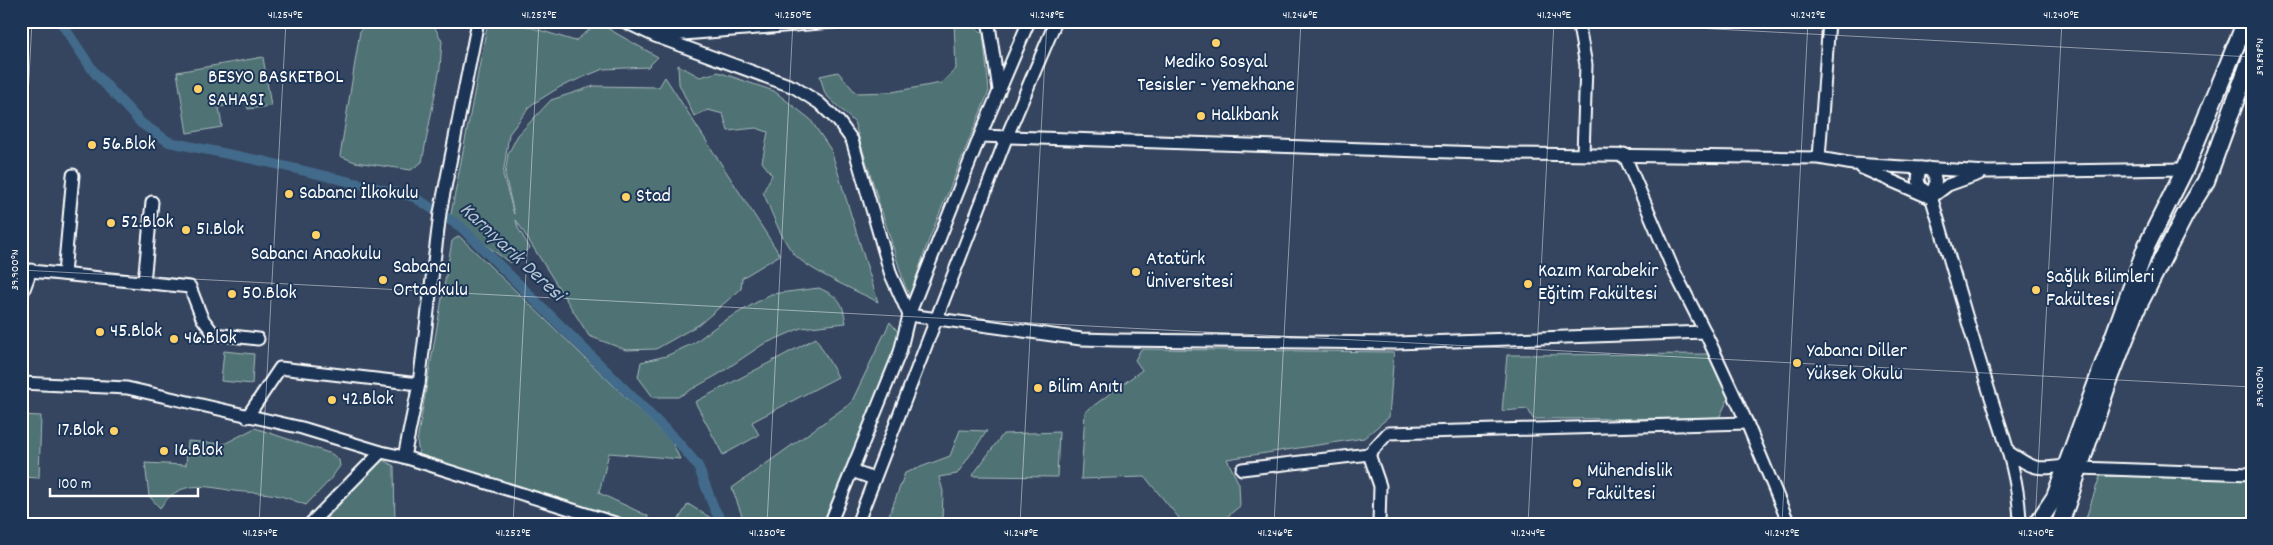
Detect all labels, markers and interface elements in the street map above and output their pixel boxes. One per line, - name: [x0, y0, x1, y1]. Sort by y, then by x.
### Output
- text: 41.254°E: [268, 7, 303, 24]
- text: 41.252°E: [522, 7, 557, 24]
- text: 41.250°E: [775, 7, 812, 24]
- text: 41.248°E: [1030, 7, 1065, 24]
- text: 41.246°E: [1282, 7, 1318, 24]
- text: 41.244°E: [1537, 7, 1572, 24]
- text: 41.242°E: [1791, 7, 1826, 24]
- text: 41.240°E: [2043, 7, 2079, 24]
- marker: Mediko Sosyal Tesisler - Yemekhane: [1210, 37, 1222, 49]
- text: 39.898°N: [2252, 38, 2269, 76]
- place label: Mediko Sosyal Tesisler - Yemekhane: [1137, 49, 1295, 100]
- place label: BESYO BASKETBOL SAHASI: [208, 64, 343, 115]
- marker: BESYO BASKETBOL SAHASI: [192, 83, 204, 95]
- place label: Halkbank: [1211, 102, 1279, 130]
- marker: Halkbank: [1195, 110, 1207, 122]
- place label: 56.Blok: [102, 131, 156, 159]
- marker: 56.Blok: [86, 139, 98, 151]
- place label: Sabancı İlkokulu: [299, 180, 418, 208]
- place label: Stad: [636, 183, 671, 211]
- marker: Sabancı İlkokulu: [283, 188, 295, 200]
- marker: Stad: [620, 191, 632, 203]
- water label: Karnıyarık Deresi: [452, 196, 573, 312]
- place label: 52.Blok: [121, 209, 174, 237]
- place label: 51.Blok: [196, 216, 244, 244]
- marker: 52.Blok: [105, 217, 117, 229]
- marker: 51.Blok: [180, 224, 192, 236]
- marker: Sabancı Anaokulu: [310, 229, 322, 241]
- place label: Sabancı Anaokulu: [251, 241, 381, 269]
- place label: Atatürk Üniversitesi: [1146, 246, 1233, 297]
- text: 39.900°N: [7, 249, 24, 291]
- place label: Sabancı Ortaokulu: [393, 254, 468, 305]
- place label: Kazım Karabekir Eğitim Fakültesi: [1538, 258, 1659, 309]
- place label: Sağlık Bilimleri Fakültesi: [2046, 264, 2154, 315]
- marker: Atatürk Üniversitesi: [1130, 266, 1142, 278]
- marker: Sabancı Ortaokulu: [377, 274, 389, 286]
- marker: Kazım Karabekir Eğitim Fakültesi: [1522, 278, 1534, 290]
- place label: 50.Blok: [242, 280, 297, 308]
- marker: Sağlık Bilimleri Fakültesi: [2030, 284, 2042, 296]
- marker: 50.Blok: [226, 288, 238, 300]
- place label: 45.Blok: [110, 318, 162, 346]
- place label: 46.Blok: [184, 325, 237, 353]
- marker: 45.Blok: [94, 326, 106, 338]
- marker: 46.Blok: [168, 333, 180, 345]
- place label: Yabancı Diller Yüksek Okulu: [1807, 338, 1908, 389]
- marker: Yabancı Diller Yüksek Okulu: [1791, 357, 1803, 369]
- text: 39.900°N: [2252, 366, 2269, 408]
- place label: Bilim Anıtı: [1048, 374, 1123, 402]
- marker: Bilim Anıtı: [1032, 382, 1044, 394]
- place label: 42.Blok: [342, 386, 394, 414]
- marker: 42.Blok: [326, 394, 338, 406]
- place label: 17.Blok: [57, 417, 104, 445]
- marker: 17.Blok: [108, 425, 120, 437]
- place label: 16.Blok: [174, 437, 223, 465]
- marker: 16.Blok: [158, 445, 170, 457]
- place label: Mühendislik Fakültesi: [1587, 458, 1673, 509]
- scale bar: [50, 465, 198, 497]
- text: 100 m: [58, 474, 91, 496]
- marker: Mühendislik Fakültesi: [1571, 477, 1583, 489]
- text: 41.254°E: [243, 525, 278, 542]
- text: 41.252°E: [496, 525, 531, 542]
- text: 41.250°E: [749, 525, 786, 542]
- text: 41.248°E: [1004, 525, 1039, 542]
- text: 41.246°E: [1257, 525, 1293, 542]
- text: 41.244°E: [1511, 525, 1546, 542]
- text: 41.242°E: [1765, 525, 1800, 542]
- text: 41.240°E: [2018, 525, 2054, 542]

